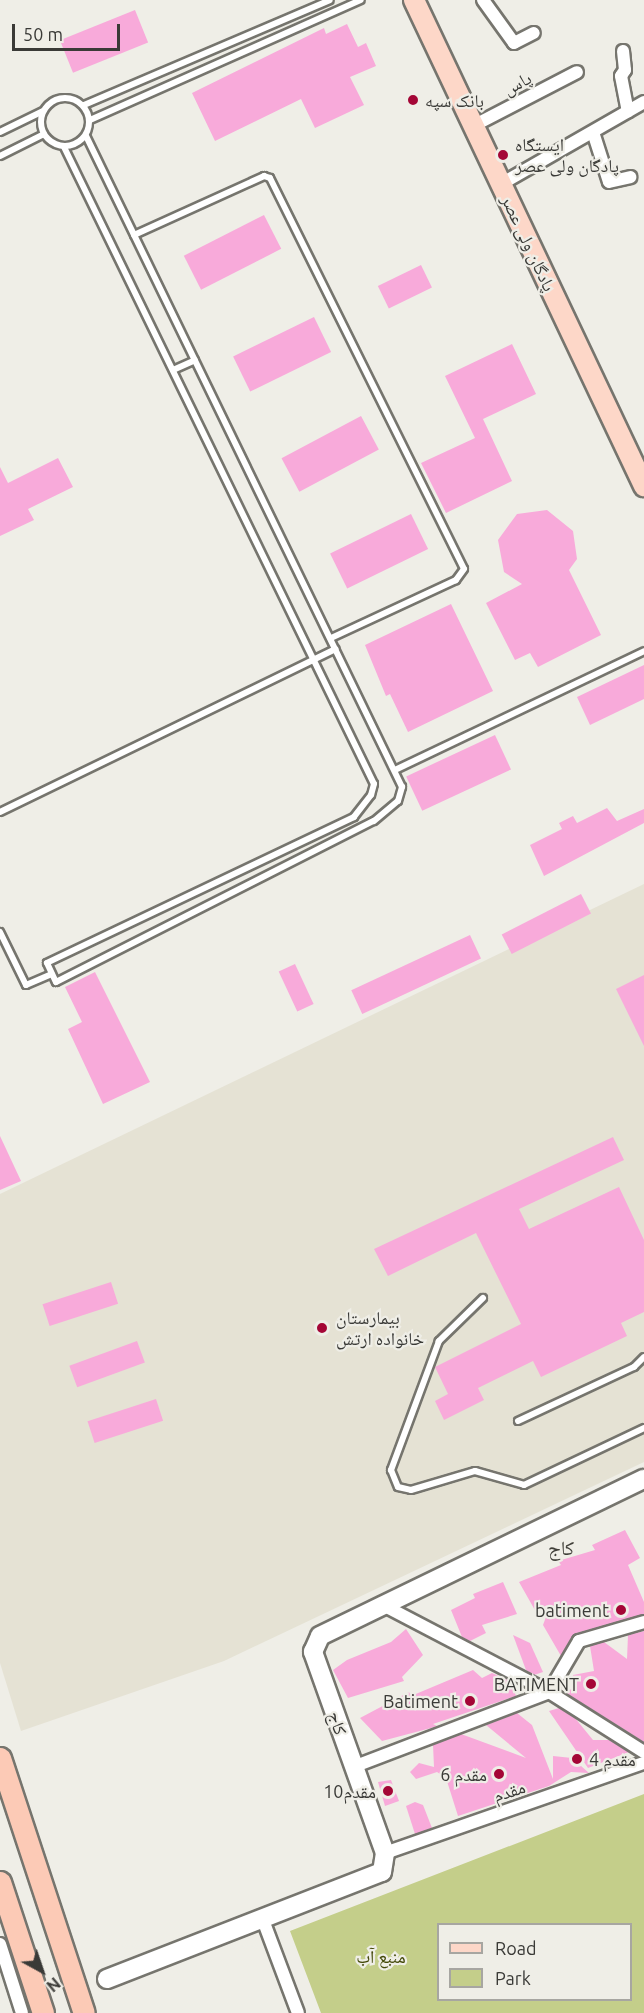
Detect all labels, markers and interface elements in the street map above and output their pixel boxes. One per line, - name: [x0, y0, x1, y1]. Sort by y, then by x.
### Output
- scale bar: [15, 12, 123, 50]
- text: 50 m: [23, 24, 63, 44]
- street label: پاس: [499, 67, 535, 99]
- place label: بانک سپه: [425, 89, 484, 111]
- marker: بانک سپه: [406, 93, 420, 107]
- place label: ایستگاه پادگان ولی عصر: [515, 134, 619, 176]
- marker: ایستگاه پادگان ولی عصر: [496, 148, 510, 162]
- street label: پادگان ولی عصر: [497, 191, 561, 295]
- place label: بیمارستان خانواده ارتش: [336, 1307, 424, 1350]
- marker: بیمارستان خانواده ارتش: [313, 1319, 331, 1337]
- district label: کاج: [548, 1535, 574, 1559]
- place label: batiment: [535, 1599, 609, 1621]
- marker: batiment: [614, 1603, 628, 1617]
- place label: BATIMENT: [494, 1673, 579, 1695]
- marker: BATIMENT: [584, 1677, 598, 1691]
- place label: Batiment: [383, 1690, 458, 1712]
- marker: Batiment: [463, 1694, 477, 1708]
- street label: کاج: [324, 1708, 352, 1738]
- place label: 4 مقدم: [589, 1748, 636, 1770]
- marker: 4 مقدم: [570, 1752, 584, 1766]
- place label: 6 مقدم: [440, 1763, 487, 1785]
- marker: 6 مقدم: [492, 1767, 506, 1781]
- street label: مقدم: [490, 1775, 528, 1807]
- place label: 10مقدم: [323, 1780, 376, 1802]
- marker: 10مقدم: [381, 1784, 395, 1798]
- legend: [437, 1923, 632, 2001]
- text: Road: [495, 1938, 537, 1958]
- north arrow: [12, 1941, 72, 2001]
- park label: منبع آب: [356, 1945, 406, 1967]
- text: Park: [495, 1968, 531, 1988]
- text: N: [43, 1974, 64, 1996]

